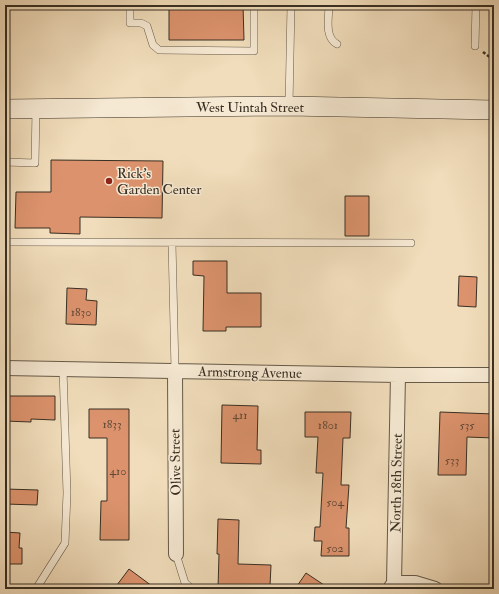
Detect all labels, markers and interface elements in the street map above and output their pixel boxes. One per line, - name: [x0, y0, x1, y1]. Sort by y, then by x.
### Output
- street label: West Uintah Street: [195, 99, 304, 116]
- place label: Rick's Garden Center: [117, 165, 202, 198]
- marker: Rick's Garden Center: [104, 176, 114, 186]
- house number: 1830: [71, 305, 91, 320]
- street label: Armstrong Avenue: [197, 363, 302, 382]
- house number: 411: [232, 408, 248, 423]
- house number: 1833: [102, 417, 122, 432]
- house number: 1801: [318, 418, 338, 433]
- house number: 535: [459, 418, 475, 433]
- street label: Olive Street: [166, 428, 185, 496]
- street label: North 18th Street: [387, 433, 406, 533]
- house number: 533: [445, 453, 459, 468]
- house number: 410: [110, 464, 126, 479]
- house number: 504: [326, 495, 344, 510]
- house number: 502: [326, 541, 344, 556]

